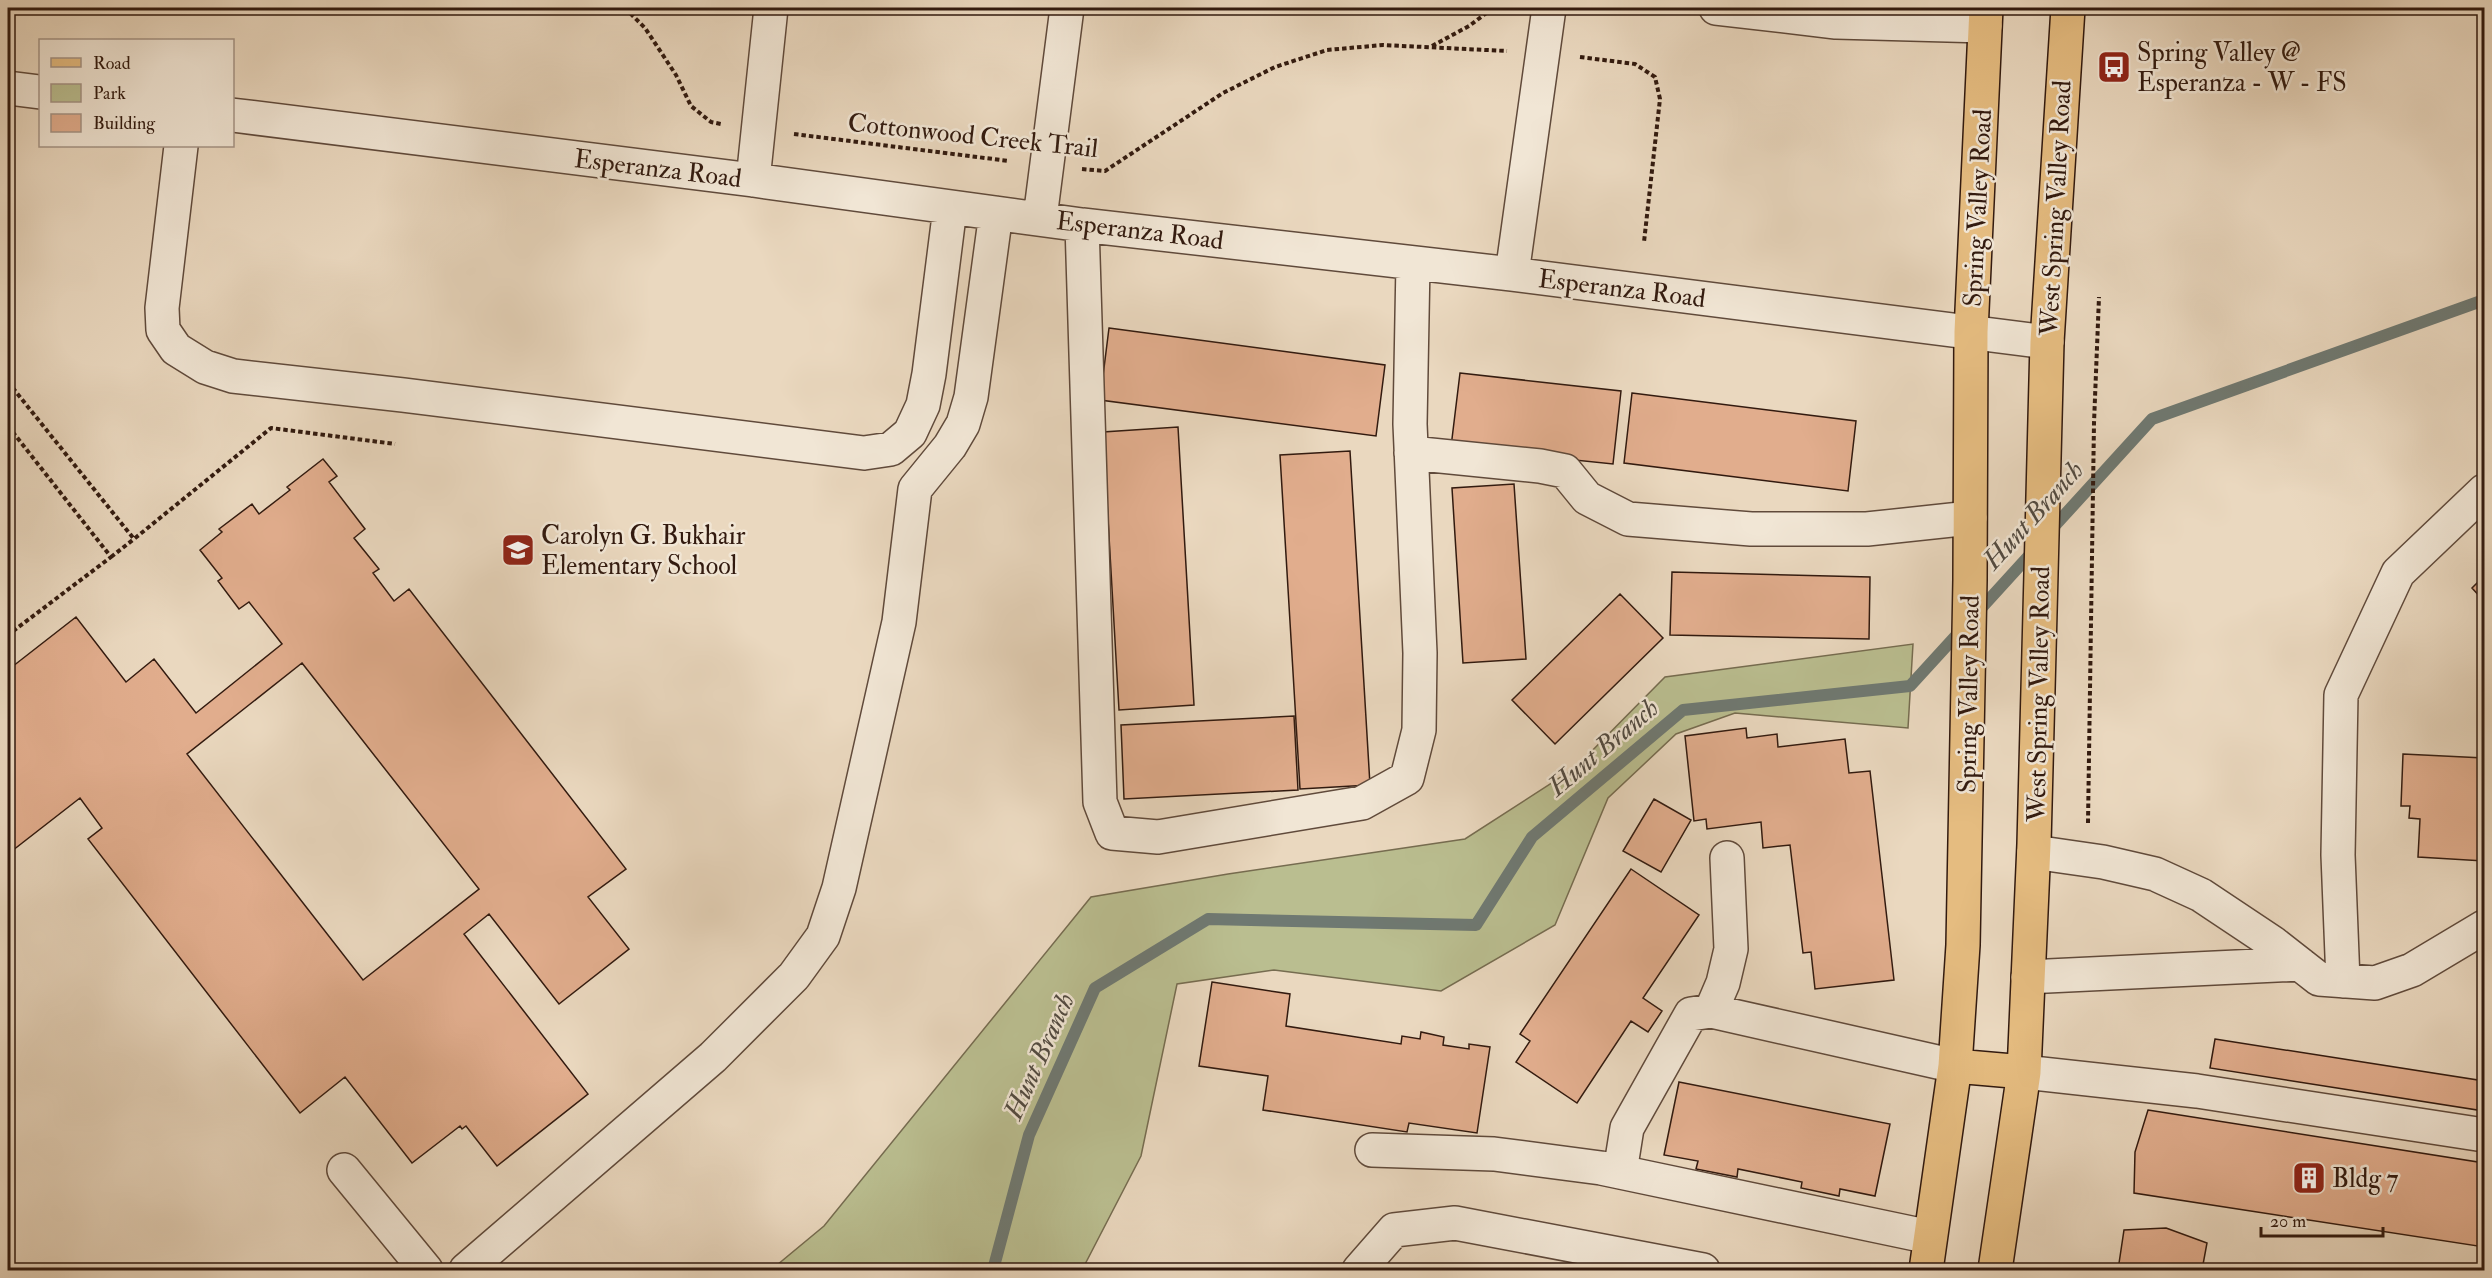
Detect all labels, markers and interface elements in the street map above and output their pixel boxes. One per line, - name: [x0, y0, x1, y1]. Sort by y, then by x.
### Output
- place label: Spring Valley @ Esperanza - W - FS: [2137, 37, 2347, 100]
- legend: [39, 39, 234, 147]
- bus stop icon: Spring Valley @ Esperanza - W - FS: [2096, 49, 2132, 85]
- text: Road: [93, 52, 131, 75]
- street label: West Spring Valley Road: [2033, 79, 2080, 338]
- text: Park: [93, 82, 126, 105]
- street label: Cottonwood Creek Trail: [846, 107, 1100, 165]
- street label: Spring Valley Road: [1957, 108, 2000, 308]
- text: Building: [93, 112, 156, 135]
- street label: Esperanza Road: [572, 143, 744, 196]
- street label: Esperanza Road: [1054, 205, 1226, 258]
- street label: Esperanza Road: [1536, 263, 1708, 316]
- water label: Hunt Branch: [1975, 454, 2091, 578]
- place label: Carolyn G. Bukhair Elementary School: [541, 520, 746, 582]
- school or university icon: Carolyn G. Bukhair Elementary School: [500, 532, 536, 568]
- street label: West Spring Valley Road: [2021, 566, 2058, 823]
- street label: Spring Valley Road: [1951, 595, 1988, 793]
- water label: Hunt Branch: [1540, 691, 1666, 805]
- water label: Hunt Branch: [996, 988, 1082, 1126]
- building icon: Bldg 7: [2291, 1160, 2327, 1196]
- place label: Bldg 7: [2332, 1163, 2399, 1195]
- scale bar: [2261, 1200, 2382, 1238]
- text: 20 m: [2270, 1210, 2306, 1233]

